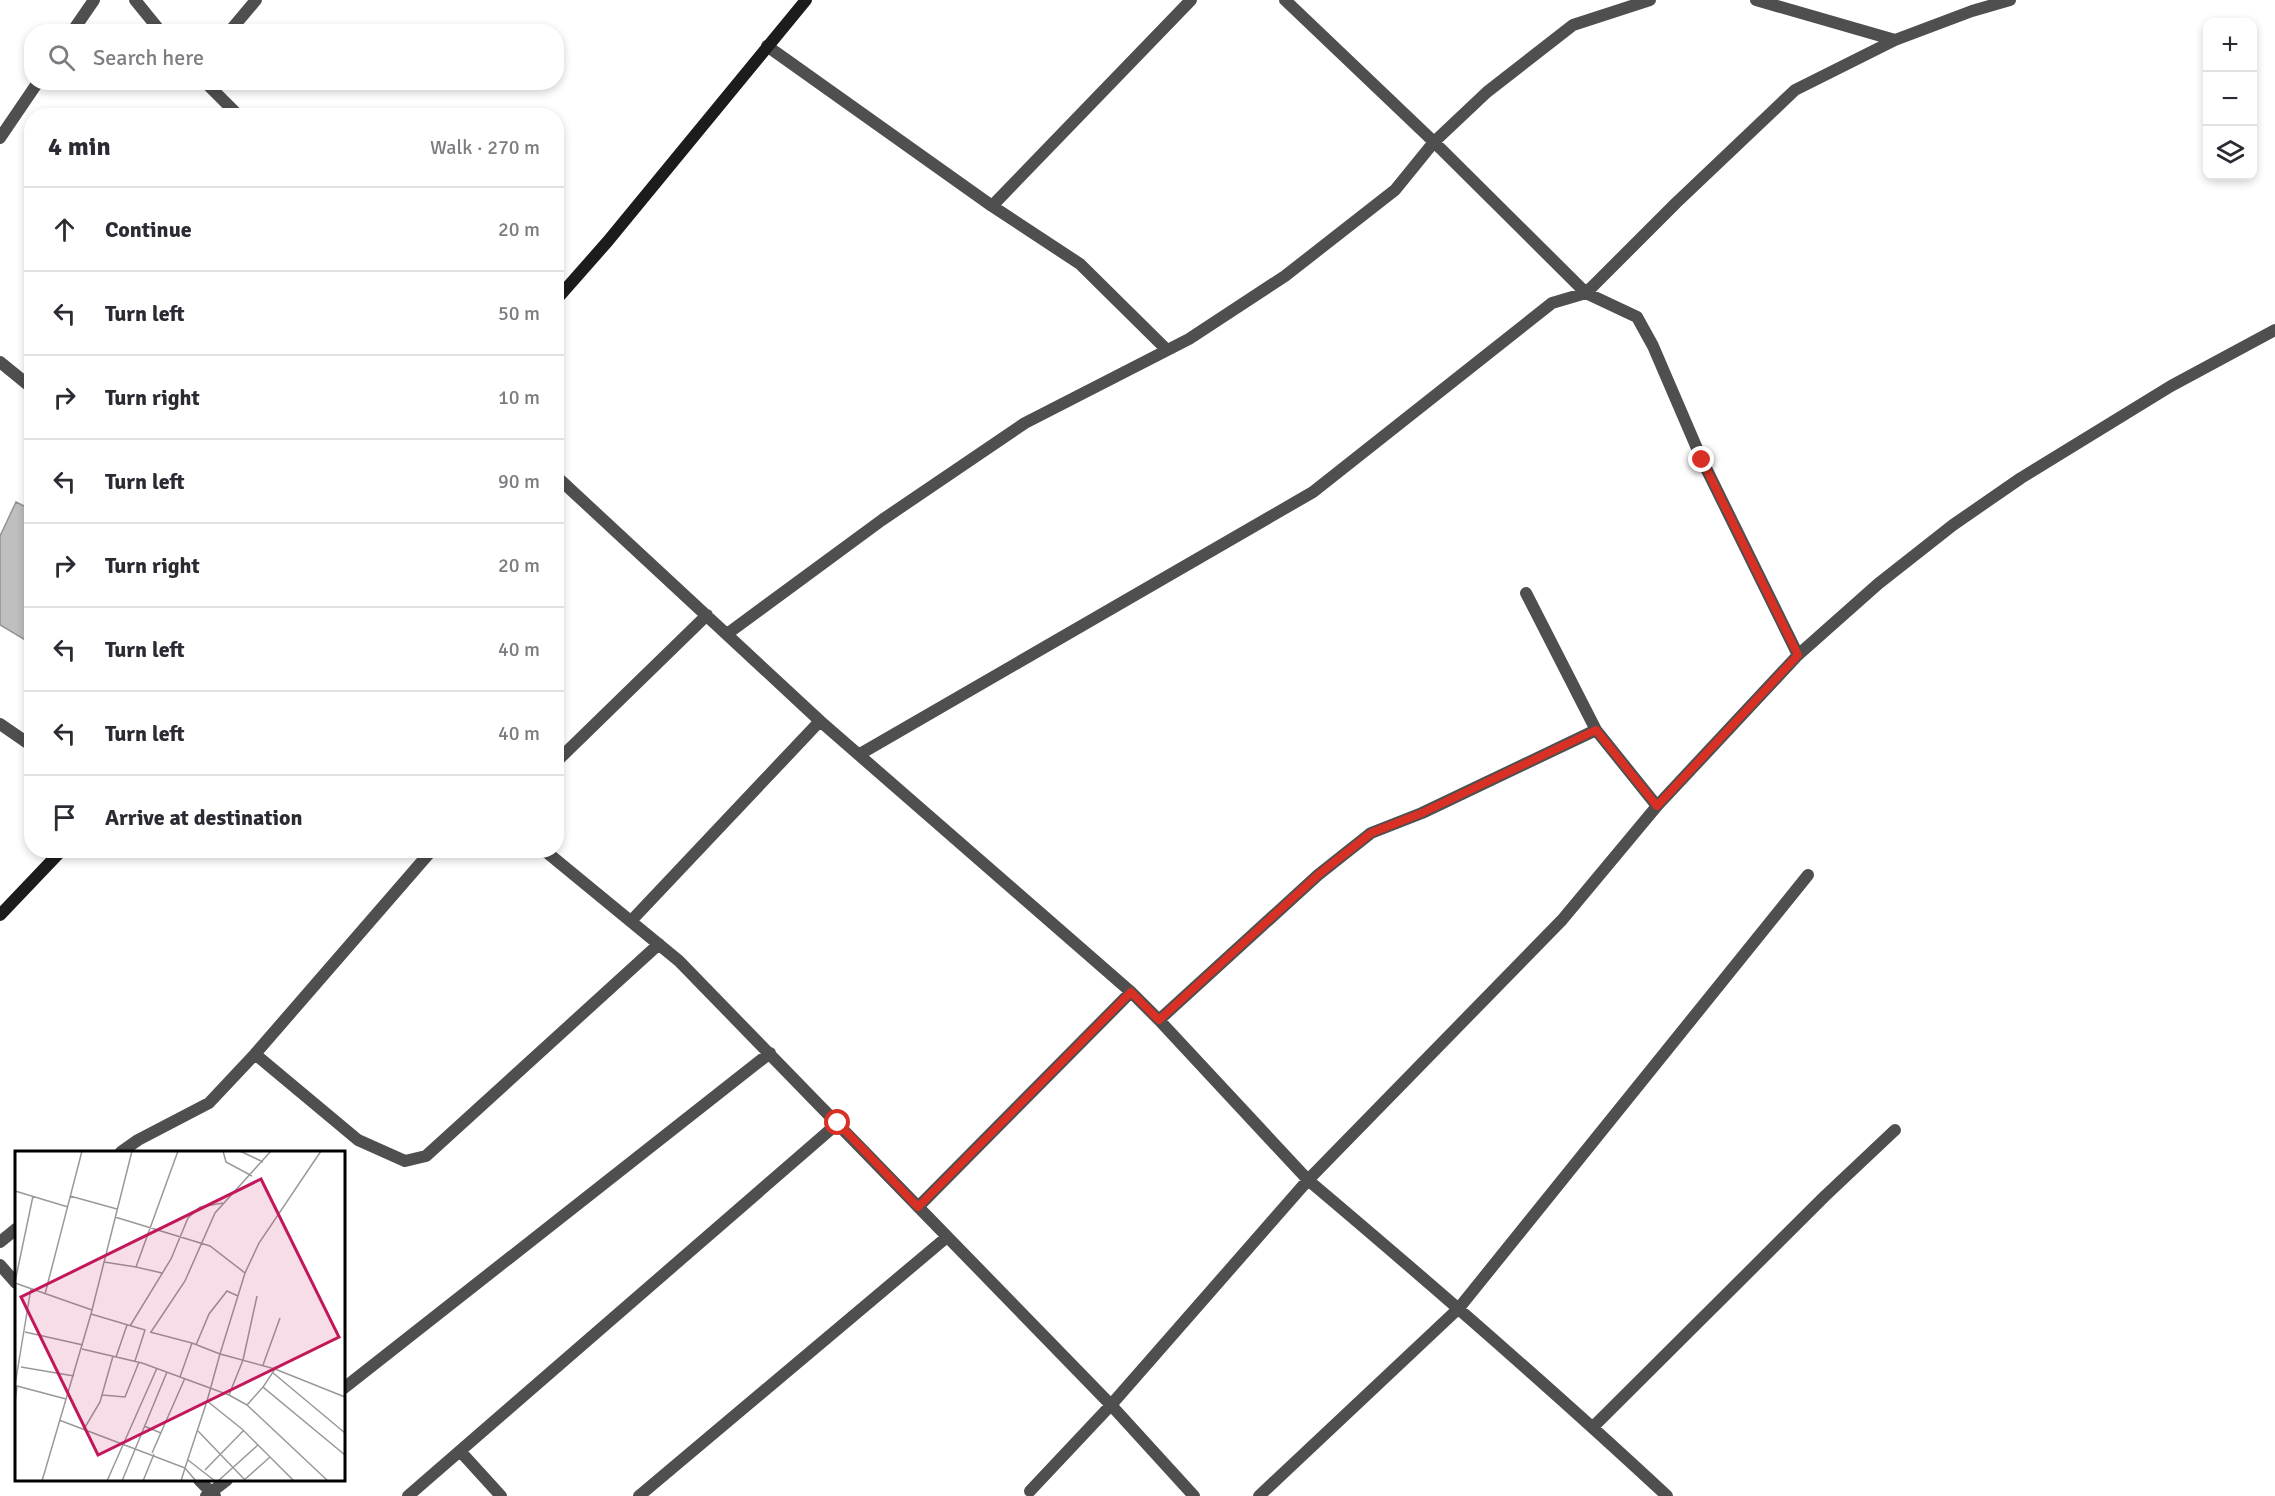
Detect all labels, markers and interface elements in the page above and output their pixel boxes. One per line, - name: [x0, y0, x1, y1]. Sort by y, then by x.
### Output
- map controls: [2203, 18, 2257, 180]
- button: +: [2203, 18, 2257, 72]
- search box: [24, 24, 564, 90]
- icon: search: [45, 41, 78, 74]
- text: Search here: [93, 44, 204, 71]
- button: −: [2203, 72, 2257, 126]
- button: layers: [2203, 126, 2257, 180]
- text: 4 min: [48, 131, 111, 163]
- text: Walk · 270 m: [430, 135, 540, 160]
- icon: ahead: [48, 213, 81, 246]
- text: Continue: [105, 216, 192, 243]
- text: 20 m: [498, 217, 540, 242]
- icon: left: [48, 297, 81, 330]
- text: Turn left: [105, 300, 185, 327]
- text: 50 m: [498, 301, 540, 326]
- icon: right: [48, 381, 81, 414]
- text: Turn right: [105, 384, 200, 411]
- text: 10 m: [498, 385, 540, 410]
- route end: [1688, 446, 1714, 472]
- icon: left: [48, 465, 81, 498]
- text: Turn left: [105, 468, 185, 495]
- text: 90 m: [498, 469, 540, 494]
- icon: right: [48, 549, 81, 582]
- text: Turn right: [105, 552, 200, 579]
- text: 20 m: [498, 553, 540, 578]
- icon: left: [48, 633, 81, 666]
- text: Turn left: [105, 636, 185, 663]
- text: 40 m: [498, 637, 540, 662]
- icon: left: [48, 717, 81, 750]
- text: Turn left: [105, 720, 185, 747]
- text: 40 m: [498, 721, 540, 746]
- icon: arrive: [48, 801, 81, 834]
- text: Arrive at destination: [105, 804, 302, 831]
- route start: [824, 1109, 850, 1135]
- inset map: [15, 1151, 345, 1481]

